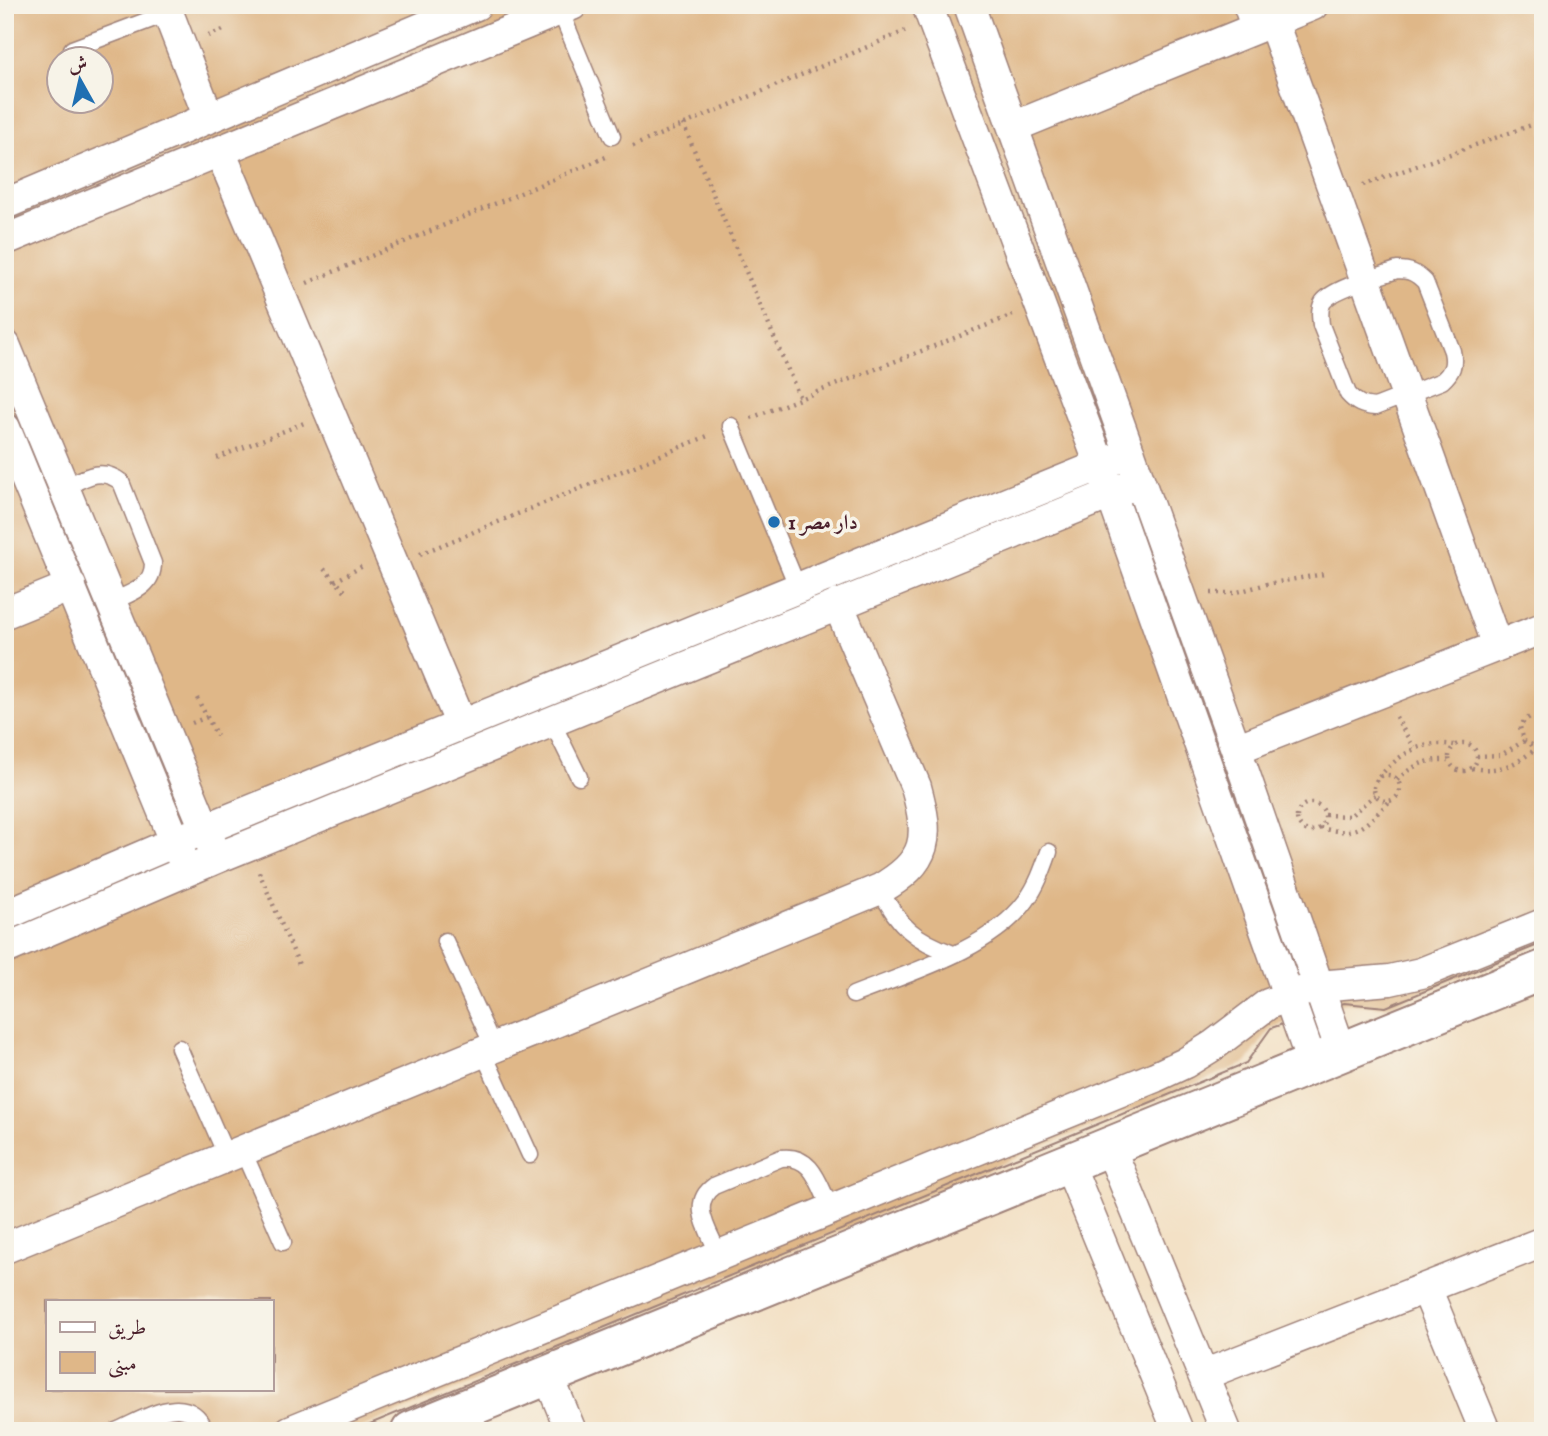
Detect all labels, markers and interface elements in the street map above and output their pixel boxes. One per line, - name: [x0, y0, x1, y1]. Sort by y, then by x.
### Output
- north arrow: [46, 46, 116, 116]
- text: ش: [67, 52, 89, 78]
- place label: دار مصر 1: [788, 510, 858, 537]
- marker: دار مصر 1: [766, 514, 782, 530]
- legend: [46, 1300, 273, 1390]
- text: طريق: [108, 1315, 146, 1342]
- text: مبنى: [108, 1351, 137, 1378]

